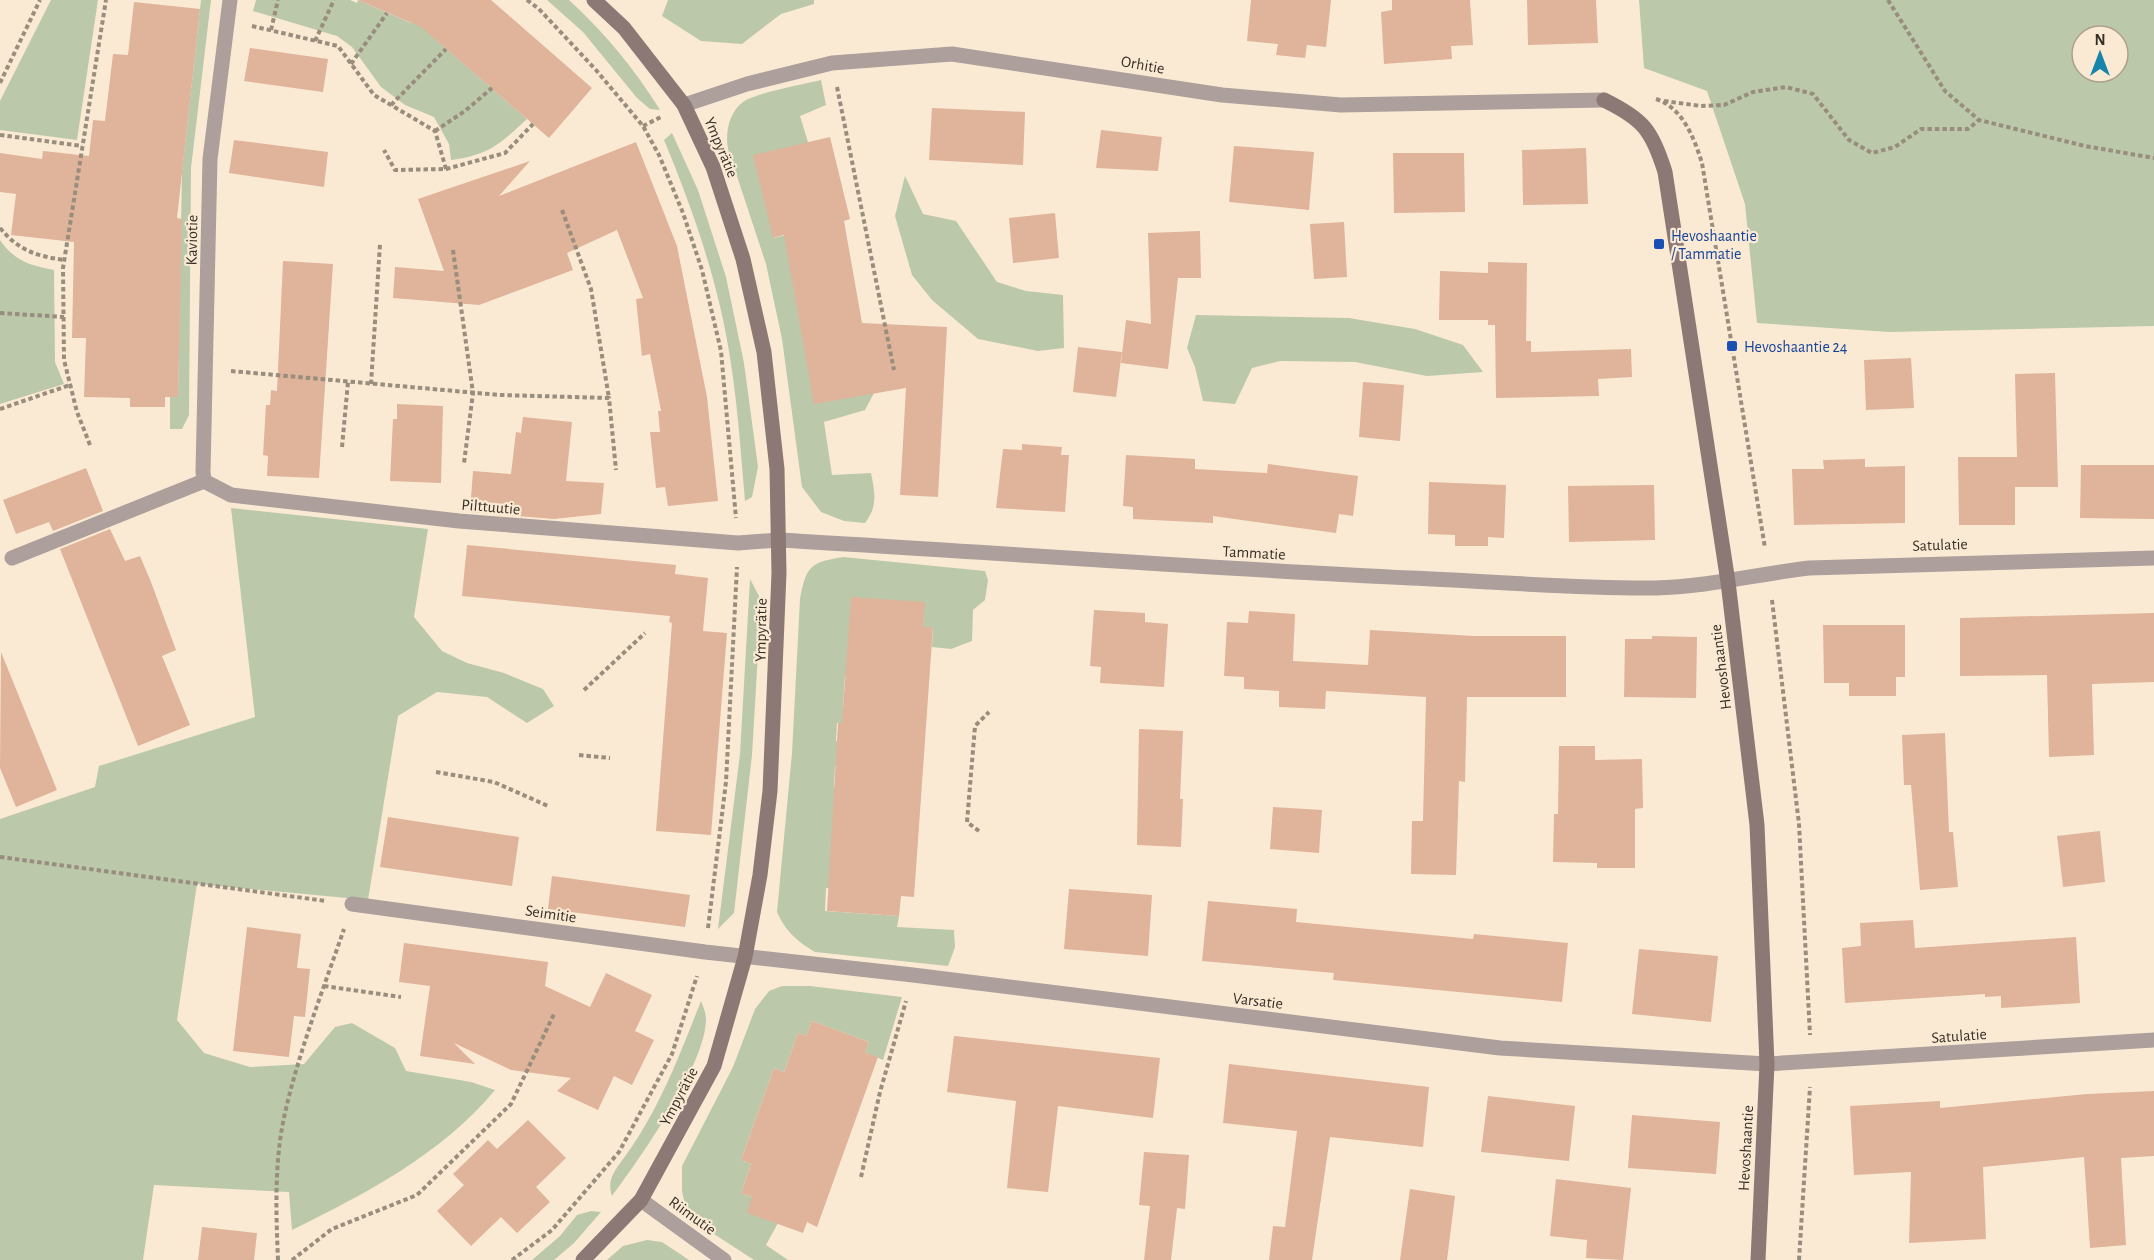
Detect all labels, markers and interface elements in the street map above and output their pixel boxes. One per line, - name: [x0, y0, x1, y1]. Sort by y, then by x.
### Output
- north arrow: [2070, 24, 2130, 84]
- text: N: [2094, 32, 2106, 48]
- street label: Orhitie: [1120, 53, 1166, 77]
- street label: Ympyrätie: [700, 115, 741, 180]
- street label: Kaviotie: [184, 215, 200, 265]
- place label: Hevoshaantie / Tammatie: [1671, 228, 1757, 262]
- marker: Hevoshaantie / Tammatie: [1652, 237, 1666, 251]
- marker: Hevoshaantie 24: [1725, 339, 1739, 353]
- place label: Hevoshaantie 24: [1744, 339, 1848, 355]
- street label: Pilttuutie: [461, 496, 521, 518]
- street label: Satulatie: [1912, 536, 1968, 554]
- street label: Tammatie: [1222, 543, 1286, 563]
- street label: Ympyrätie: [752, 598, 771, 662]
- street label: Hevoshaantie: [1708, 623, 1734, 710]
- street label: Seimitie: [524, 902, 577, 925]
- street label: Varsatie: [1232, 990, 1284, 1012]
- street label: Satulatie: [1931, 1026, 1987, 1046]
- street label: Ympyrätie: [657, 1065, 702, 1129]
- street label: Hevoshaantie: [1736, 1105, 1756, 1191]
- street label: Riimutie: [666, 1193, 719, 1238]

